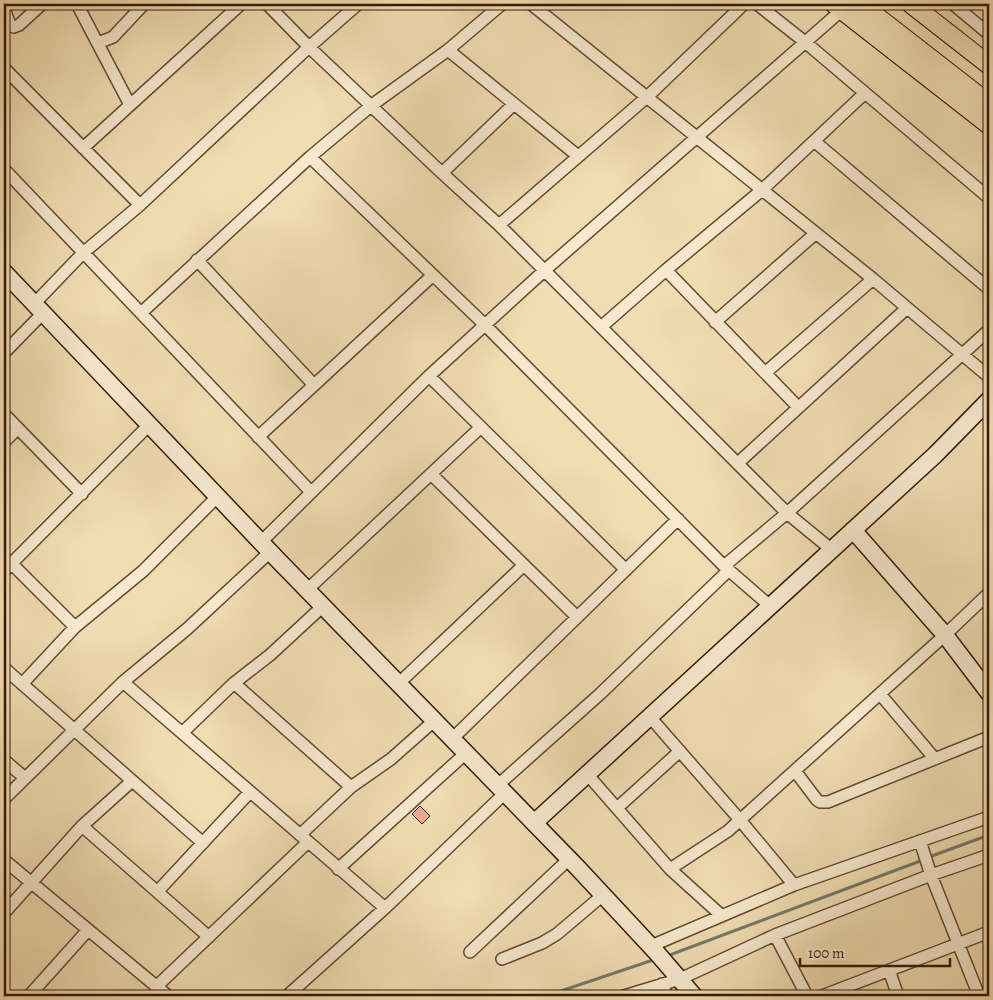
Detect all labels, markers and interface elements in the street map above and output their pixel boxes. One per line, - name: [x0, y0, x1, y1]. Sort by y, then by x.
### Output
- scale bar: [800, 935, 950, 967]
- text: 100 m: [808, 943, 845, 963]

